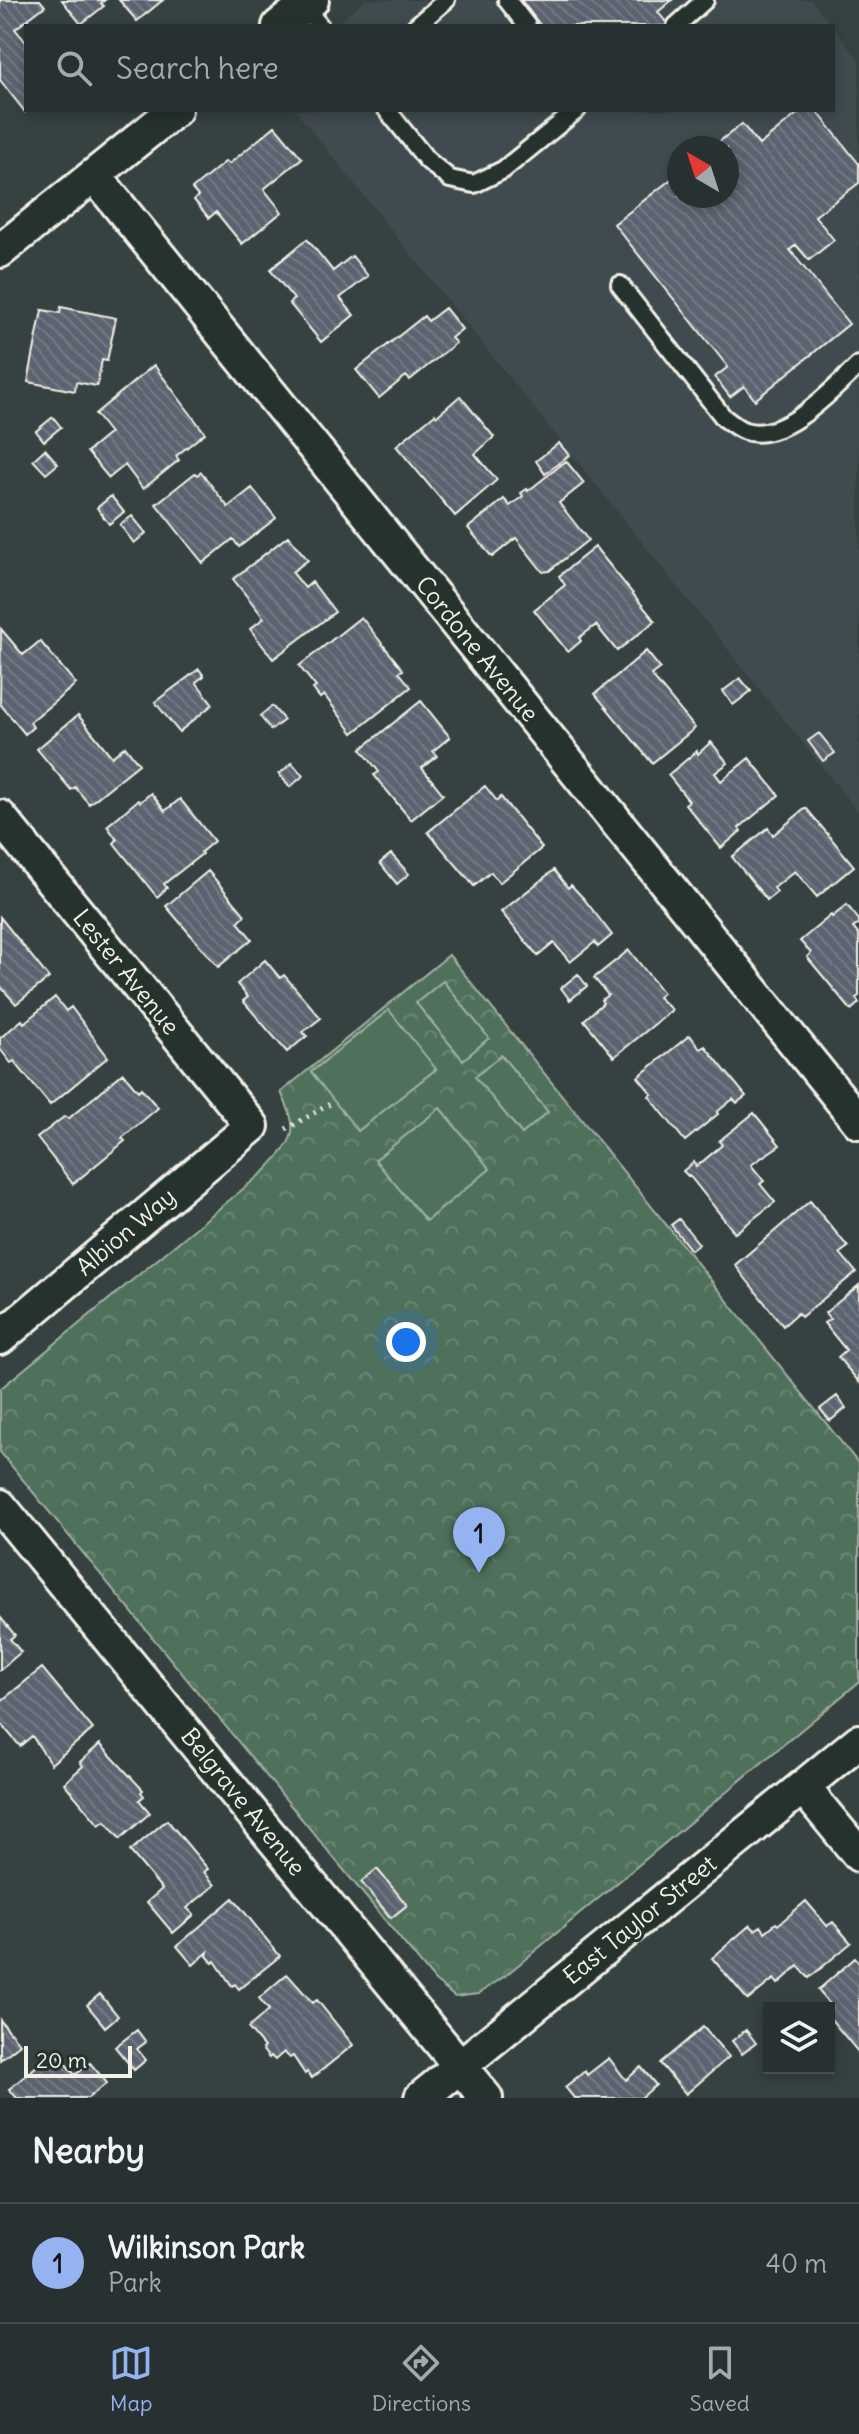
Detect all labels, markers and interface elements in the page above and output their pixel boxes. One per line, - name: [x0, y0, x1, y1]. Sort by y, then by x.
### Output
- search box: [24, 24, 835, 112]
- icon: search: [52, 46, 96, 90]
- text: Search here: [116, 49, 279, 87]
- north arrow: [667, 136, 739, 208]
- street label: Cordone Avenue: [410, 569, 546, 727]
- street label: Lester Avenue: [67, 903, 187, 1040]
- street label: Albion Way: [69, 1181, 181, 1282]
- your location: [386, 1322, 426, 1362]
- pin: 1: [453, 1507, 505, 1573]
- street label: Belgrave Avenue: [175, 1721, 313, 1881]
- street label: East Taylor Street: [557, 1848, 722, 1990]
- map controls: [763, 2002, 835, 2074]
- button: layers: [763, 2002, 835, 2074]
- scale bar: [24, 2042, 132, 2078]
- text: 20 m: [36, 2046, 87, 2074]
- text: Nearby: [32, 2129, 145, 2172]
- text: Wilkinson Park: [108, 2228, 305, 2266]
- text: 1: [53, 2247, 63, 2280]
- text: 40 m: [766, 2247, 827, 2280]
- text: Park: [108, 2266, 162, 2299]
- tab: Map: [109, 2341, 153, 2417]
- tab: Directions: [372, 2341, 471, 2417]
- tab: Saved: [689, 2341, 750, 2417]

